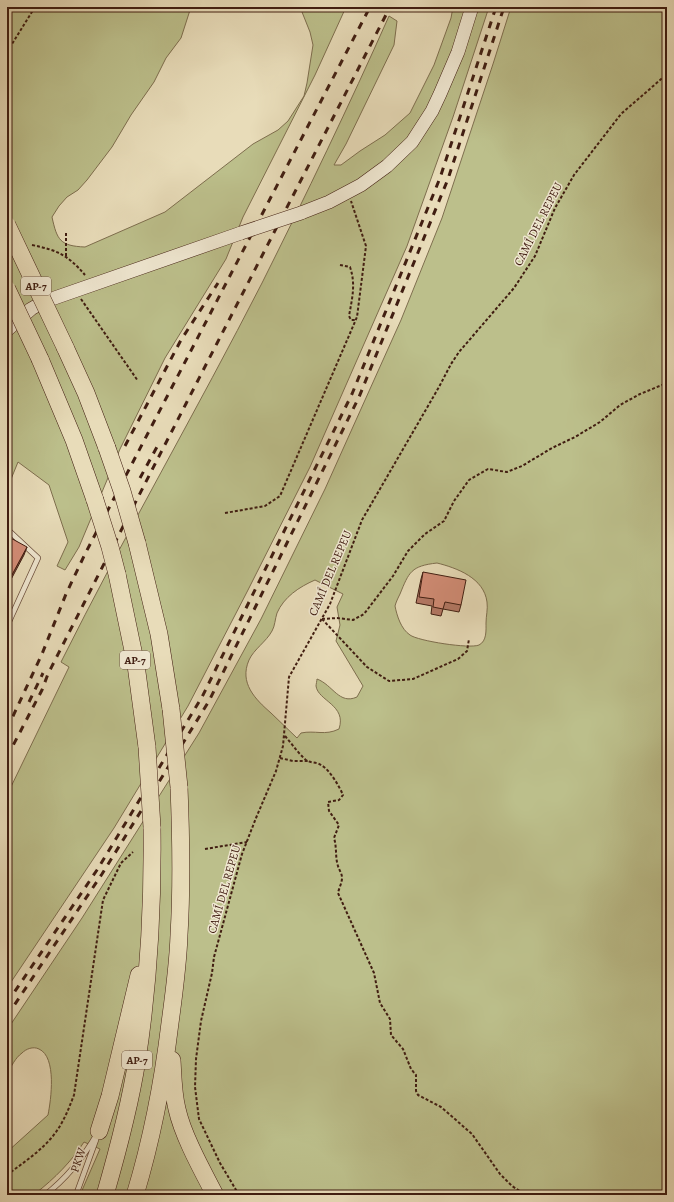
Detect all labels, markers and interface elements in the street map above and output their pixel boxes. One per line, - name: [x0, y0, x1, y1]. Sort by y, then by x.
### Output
- street label: CAMÍ DEL REPEU: [510, 180, 566, 268]
- road number: AP-7: [21, 277, 51, 295]
- street label: CAMÍ DEL REPEU: [305, 528, 355, 618]
- road number: AP-7: [120, 651, 150, 669]
- street label: CAMÍ DEL REPEU: [204, 843, 244, 935]
- road number: AP-7: [122, 1051, 152, 1069]
- street label: PKW: [66, 1145, 90, 1175]

